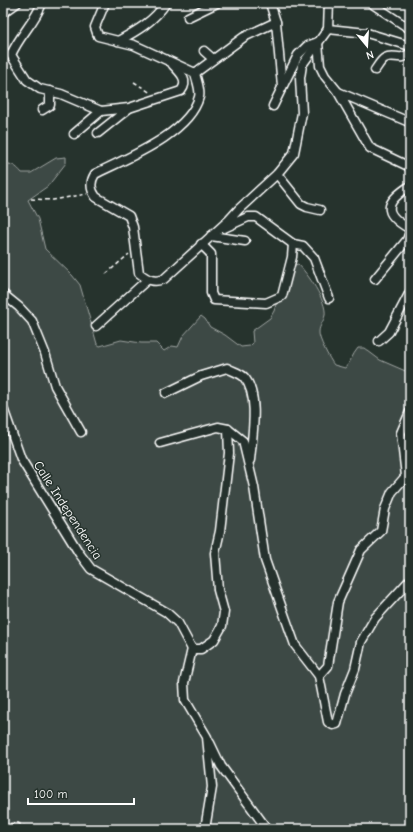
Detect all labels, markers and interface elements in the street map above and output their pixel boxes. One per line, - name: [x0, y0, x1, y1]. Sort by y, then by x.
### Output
- north arrow: [347, 26, 387, 66]
- text: N: [365, 48, 375, 62]
- street label: Calle Independencia: [31, 458, 105, 562]
- scale bar: [28, 780, 134, 806]
- text: 100 m: [34, 787, 67, 801]

